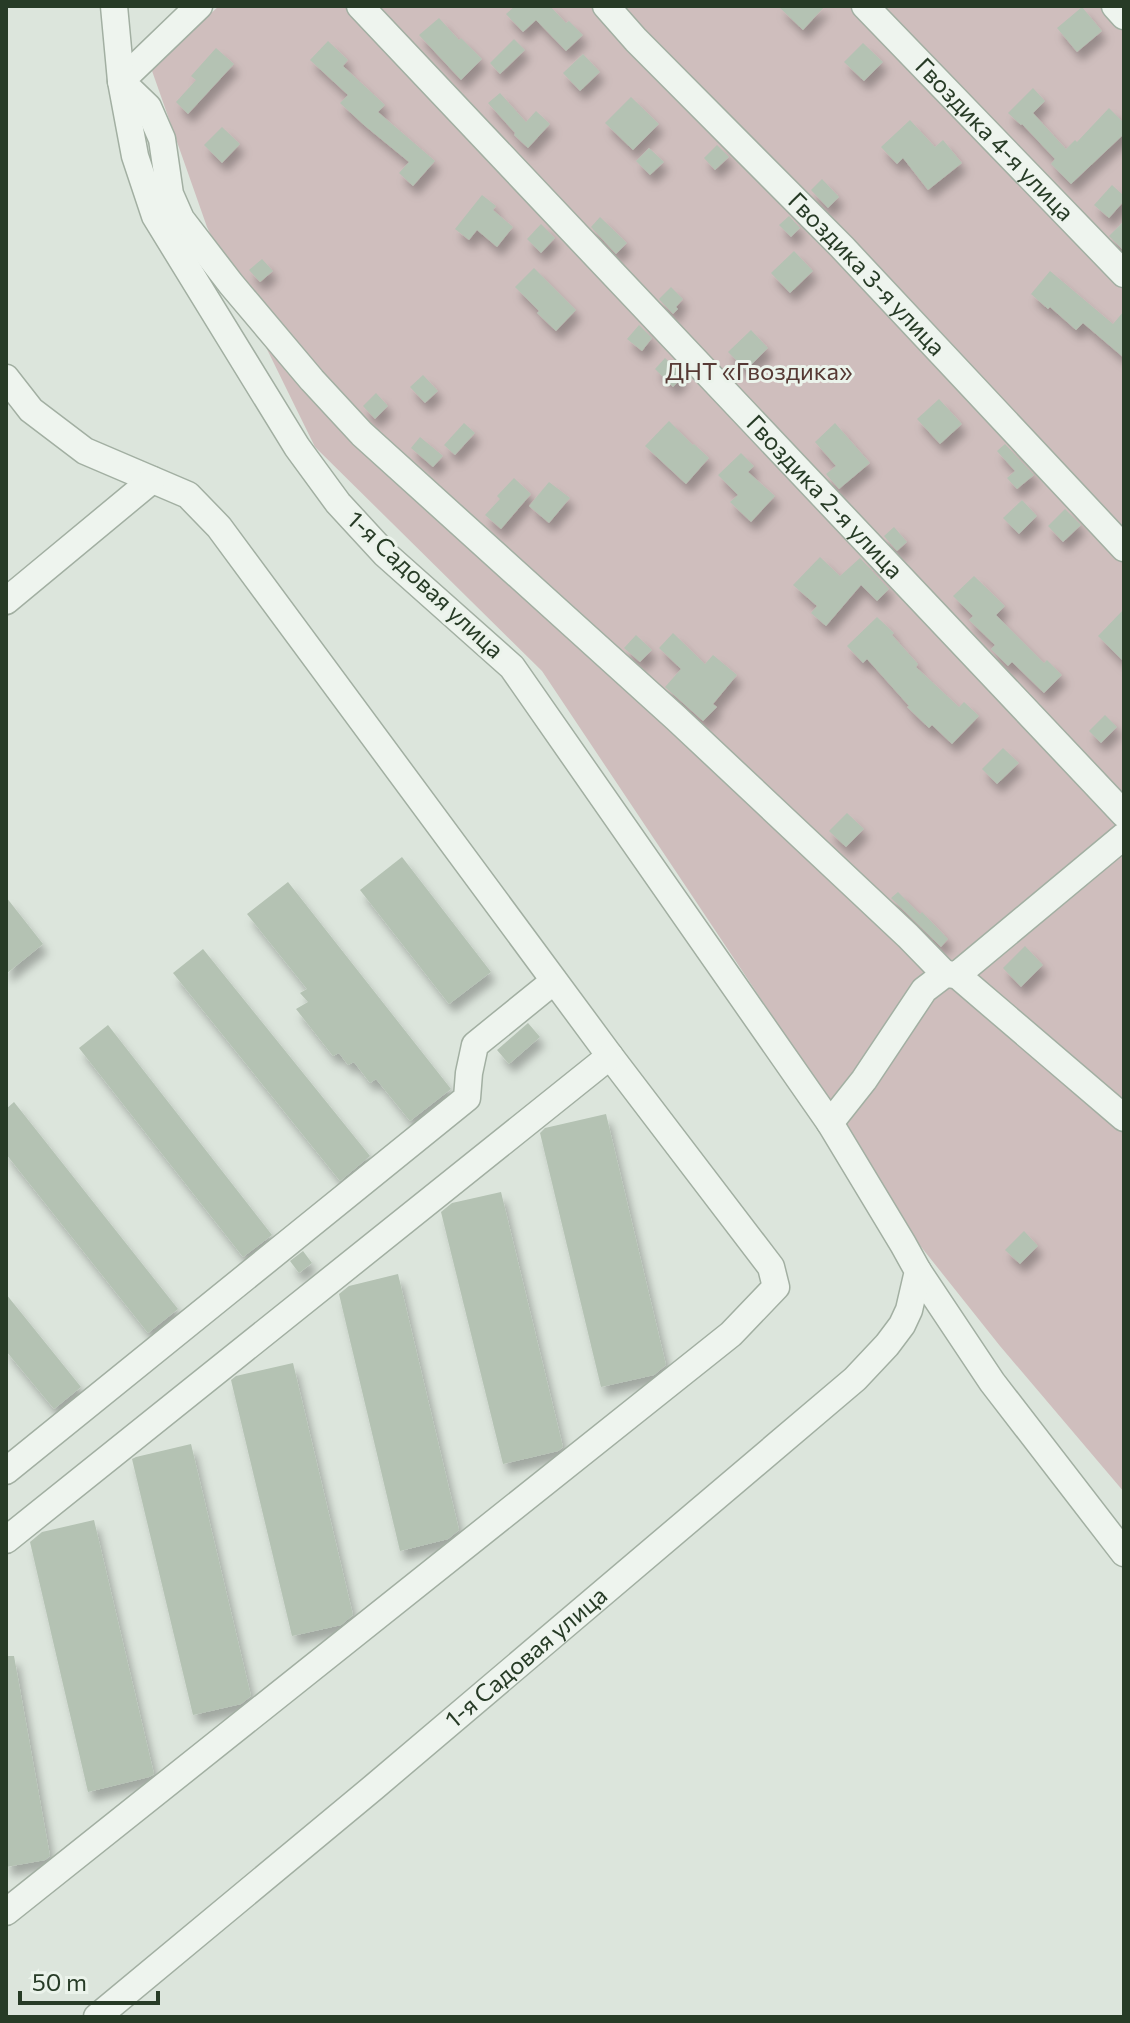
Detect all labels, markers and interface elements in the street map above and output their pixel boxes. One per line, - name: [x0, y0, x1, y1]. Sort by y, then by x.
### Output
- street label: Гвоздика 4-я улица: [910, 51, 1081, 226]
- street label: Гвоздика 3-я улица: [783, 186, 952, 361]
- park label: ДНТ «Гвоздика»: [665, 356, 853, 385]
- street label: Гвоздика 2-я улица: [741, 408, 910, 584]
- street label: 1-я Садовая улица: [342, 504, 510, 664]
- street label: 1-я Садовая улица: [439, 1580, 612, 1733]
- scale bar: [20, 1955, 158, 2005]
- text: 50 m: [32, 1967, 87, 1996]

